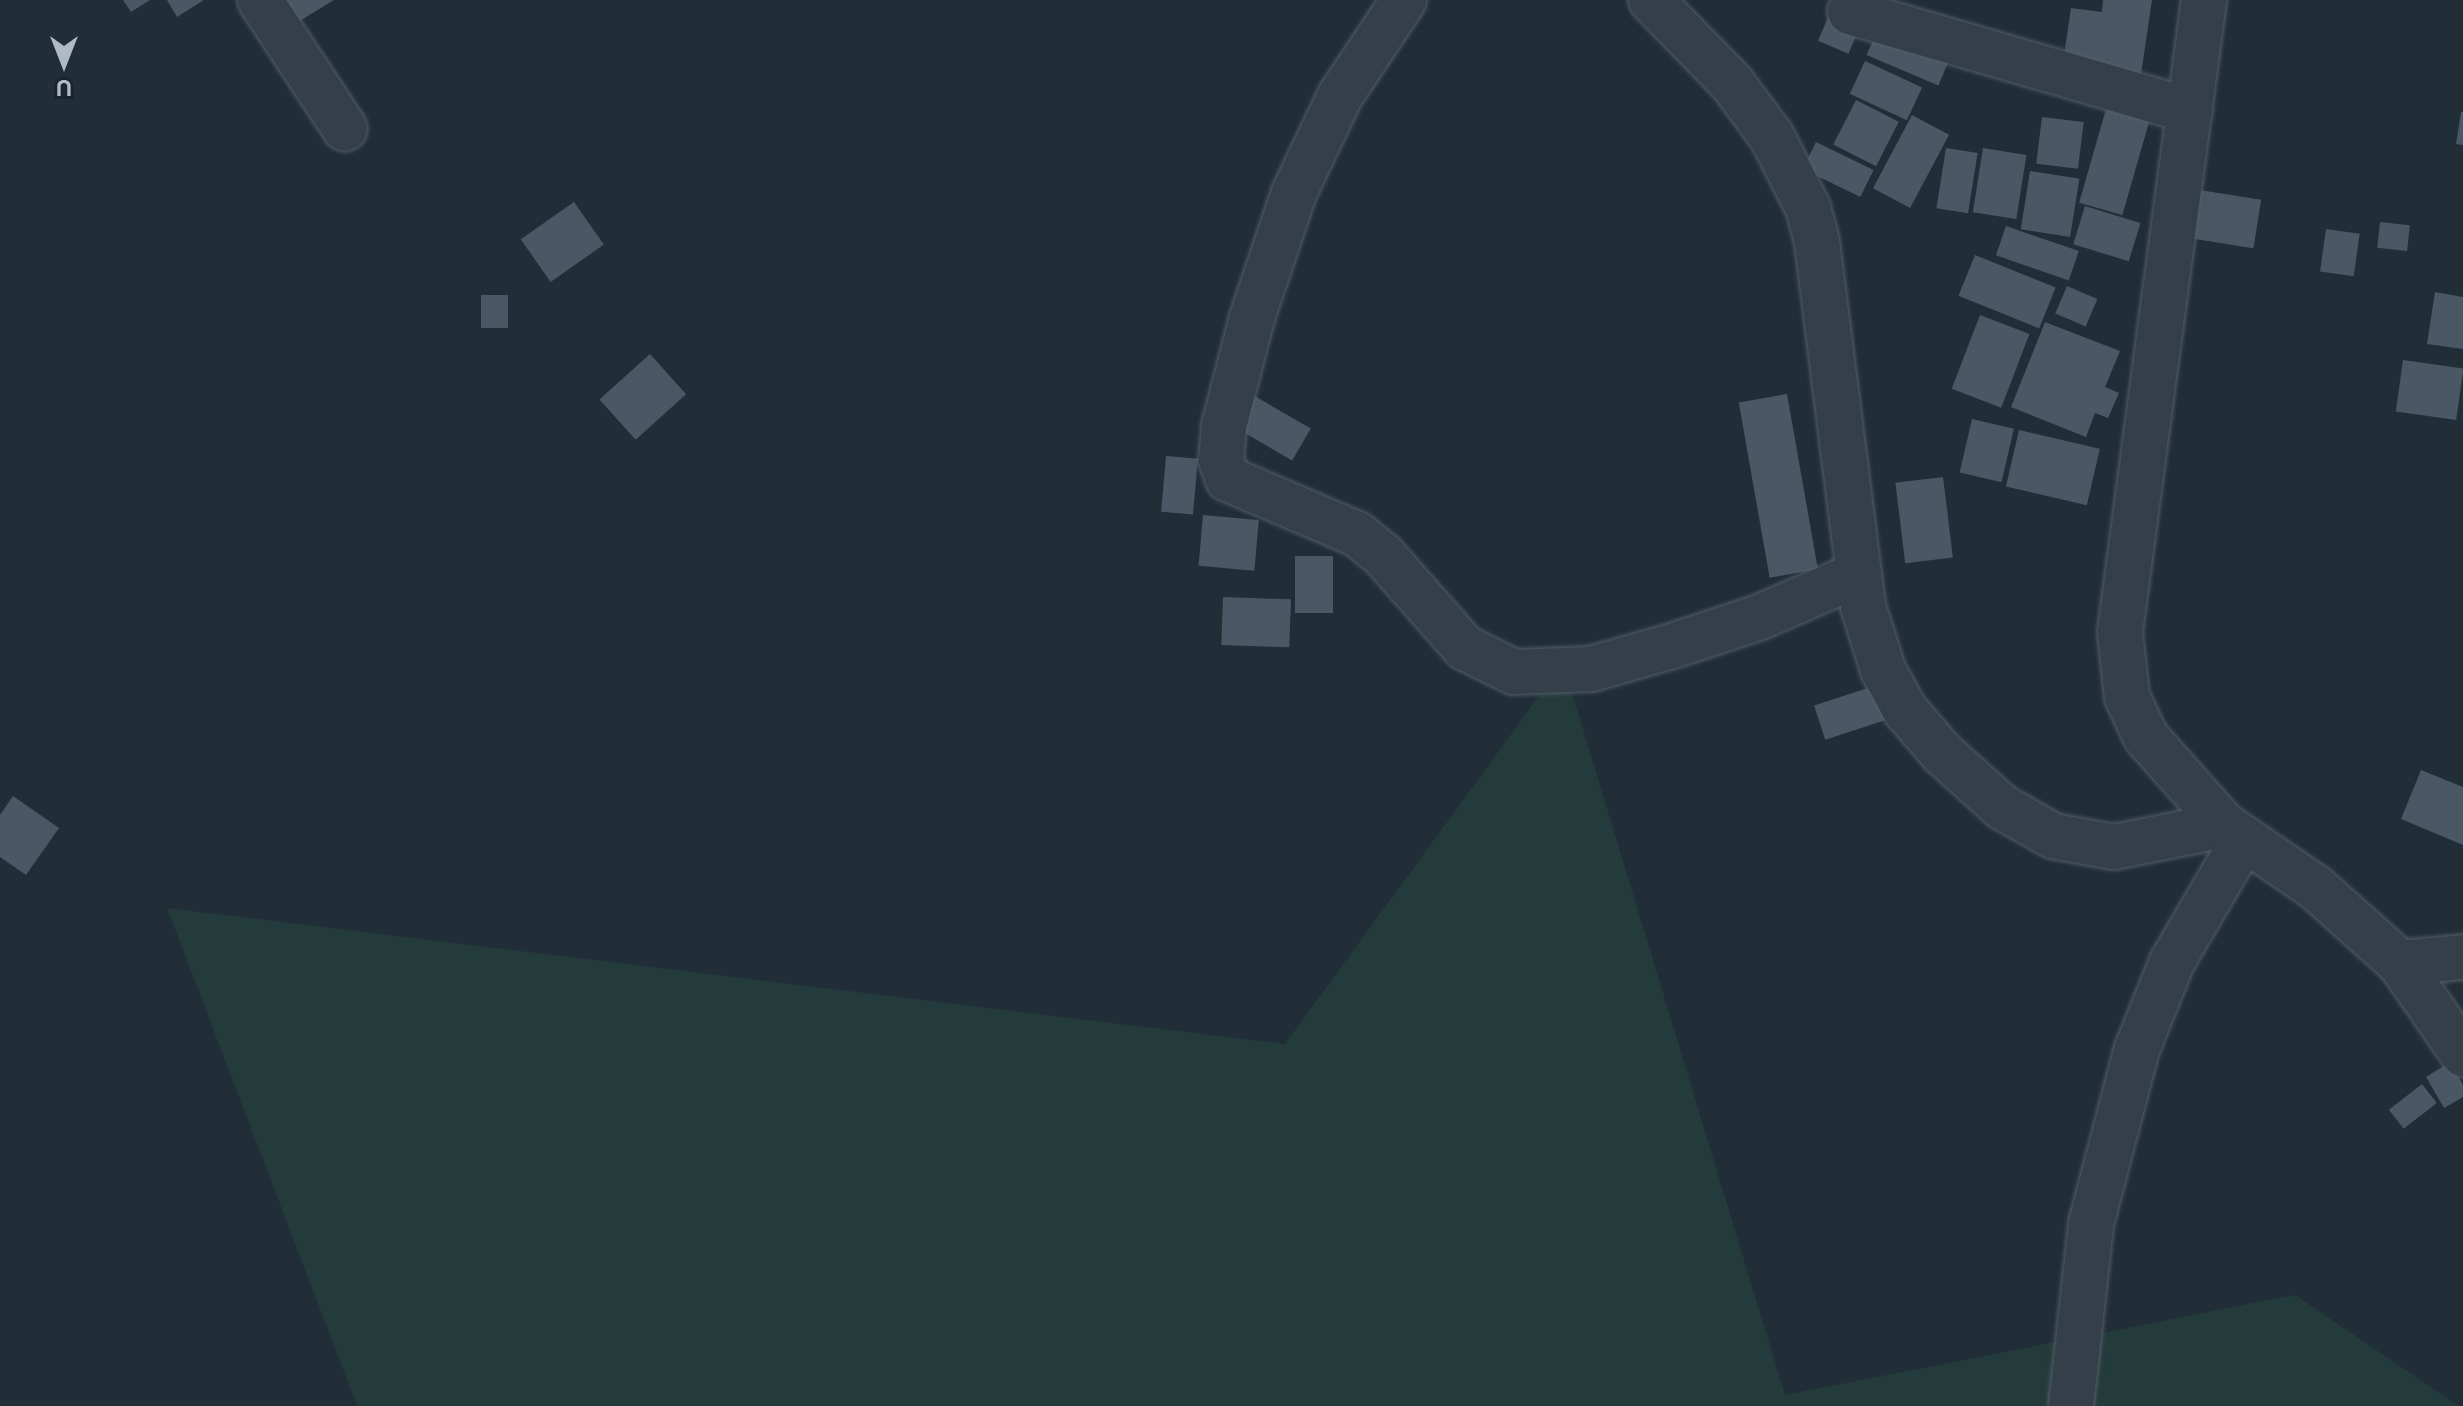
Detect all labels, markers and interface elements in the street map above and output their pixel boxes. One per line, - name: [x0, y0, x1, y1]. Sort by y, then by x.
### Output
- north arrow: [24, 24, 104, 104]
- text: U: [56, 75, 72, 101]

